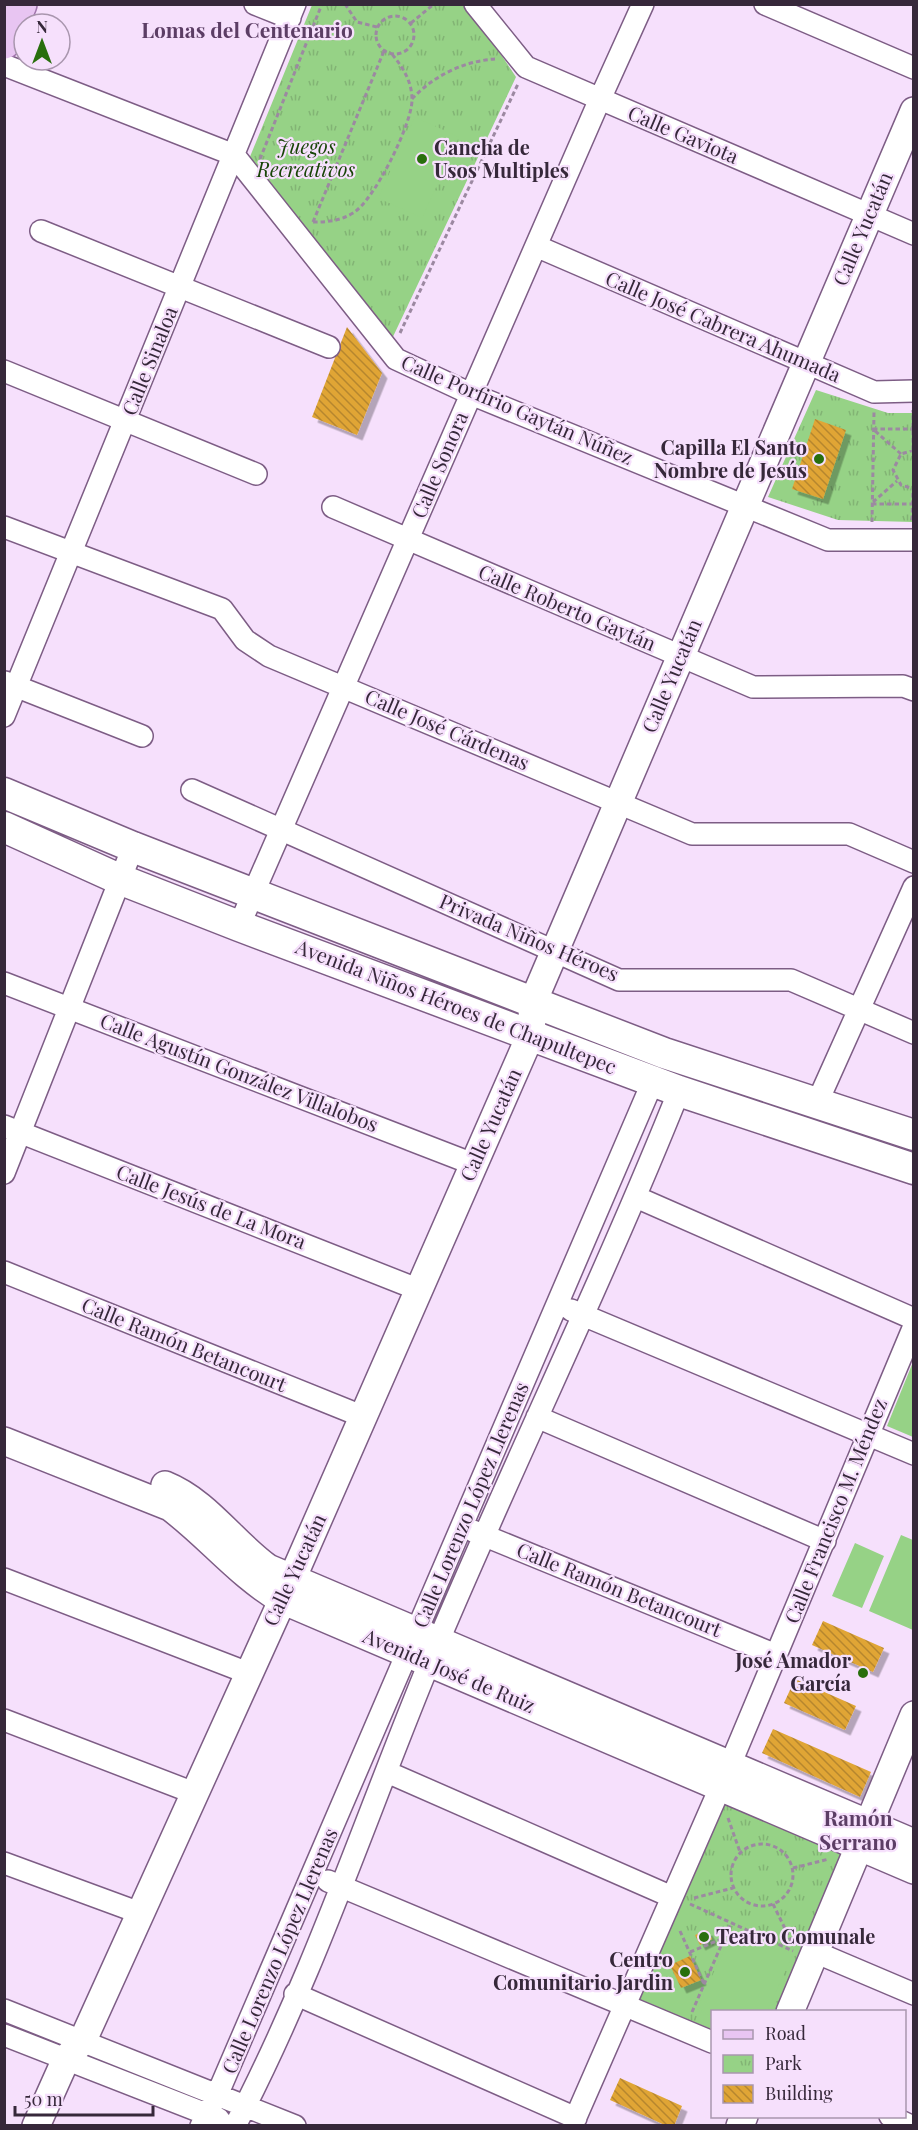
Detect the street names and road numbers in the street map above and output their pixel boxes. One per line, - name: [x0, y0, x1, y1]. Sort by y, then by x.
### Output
- street label: Calle Gaviota: [624, 98, 743, 169]
- street label: Calle Yucatán: [826, 167, 898, 289]
- street label: Calle José Cabrera Ahumada: [602, 264, 845, 387]
- street label: Calle Sinaloa: [115, 302, 183, 419]
- street label: Calle Porfirio Gaytán Núñez: [398, 347, 638, 470]
- street label: Calle Sonora: [404, 407, 473, 522]
- street label: Calle Roberto Gaytán: [475, 557, 660, 656]
- street label: Calle Yucatán: [635, 614, 707, 736]
- street label: Calle José Cárdenas: [361, 682, 534, 775]
- street label: Privada Niños Héroes: [436, 887, 623, 987]
- street label: Avenida Niños Héroes de Chapultepec: [291, 931, 621, 1079]
- street label: Calle Agustín González Villalobos: [97, 1006, 382, 1137]
- street label: Calle Yucatán: [453, 1064, 527, 1185]
- street label: Calle Jesús de La Mora: [113, 1157, 310, 1254]
- street label: Calle Ramón Betancourt: [78, 1290, 292, 1397]
- street label: Calle Lorenzo López Llerenas: [405, 1377, 534, 1631]
- street label: Calle Francisco M. Méndez: [777, 1394, 892, 1627]
- street label: Calle Yucatán: [256, 1509, 331, 1630]
- street label: Calle Ramón Betancourt: [513, 1535, 727, 1642]
- street label: Avenida José de Ruiz: [359, 1621, 540, 1718]
- street label: Calle Lorenzo López Llerenas: [214, 1823, 343, 2077]

